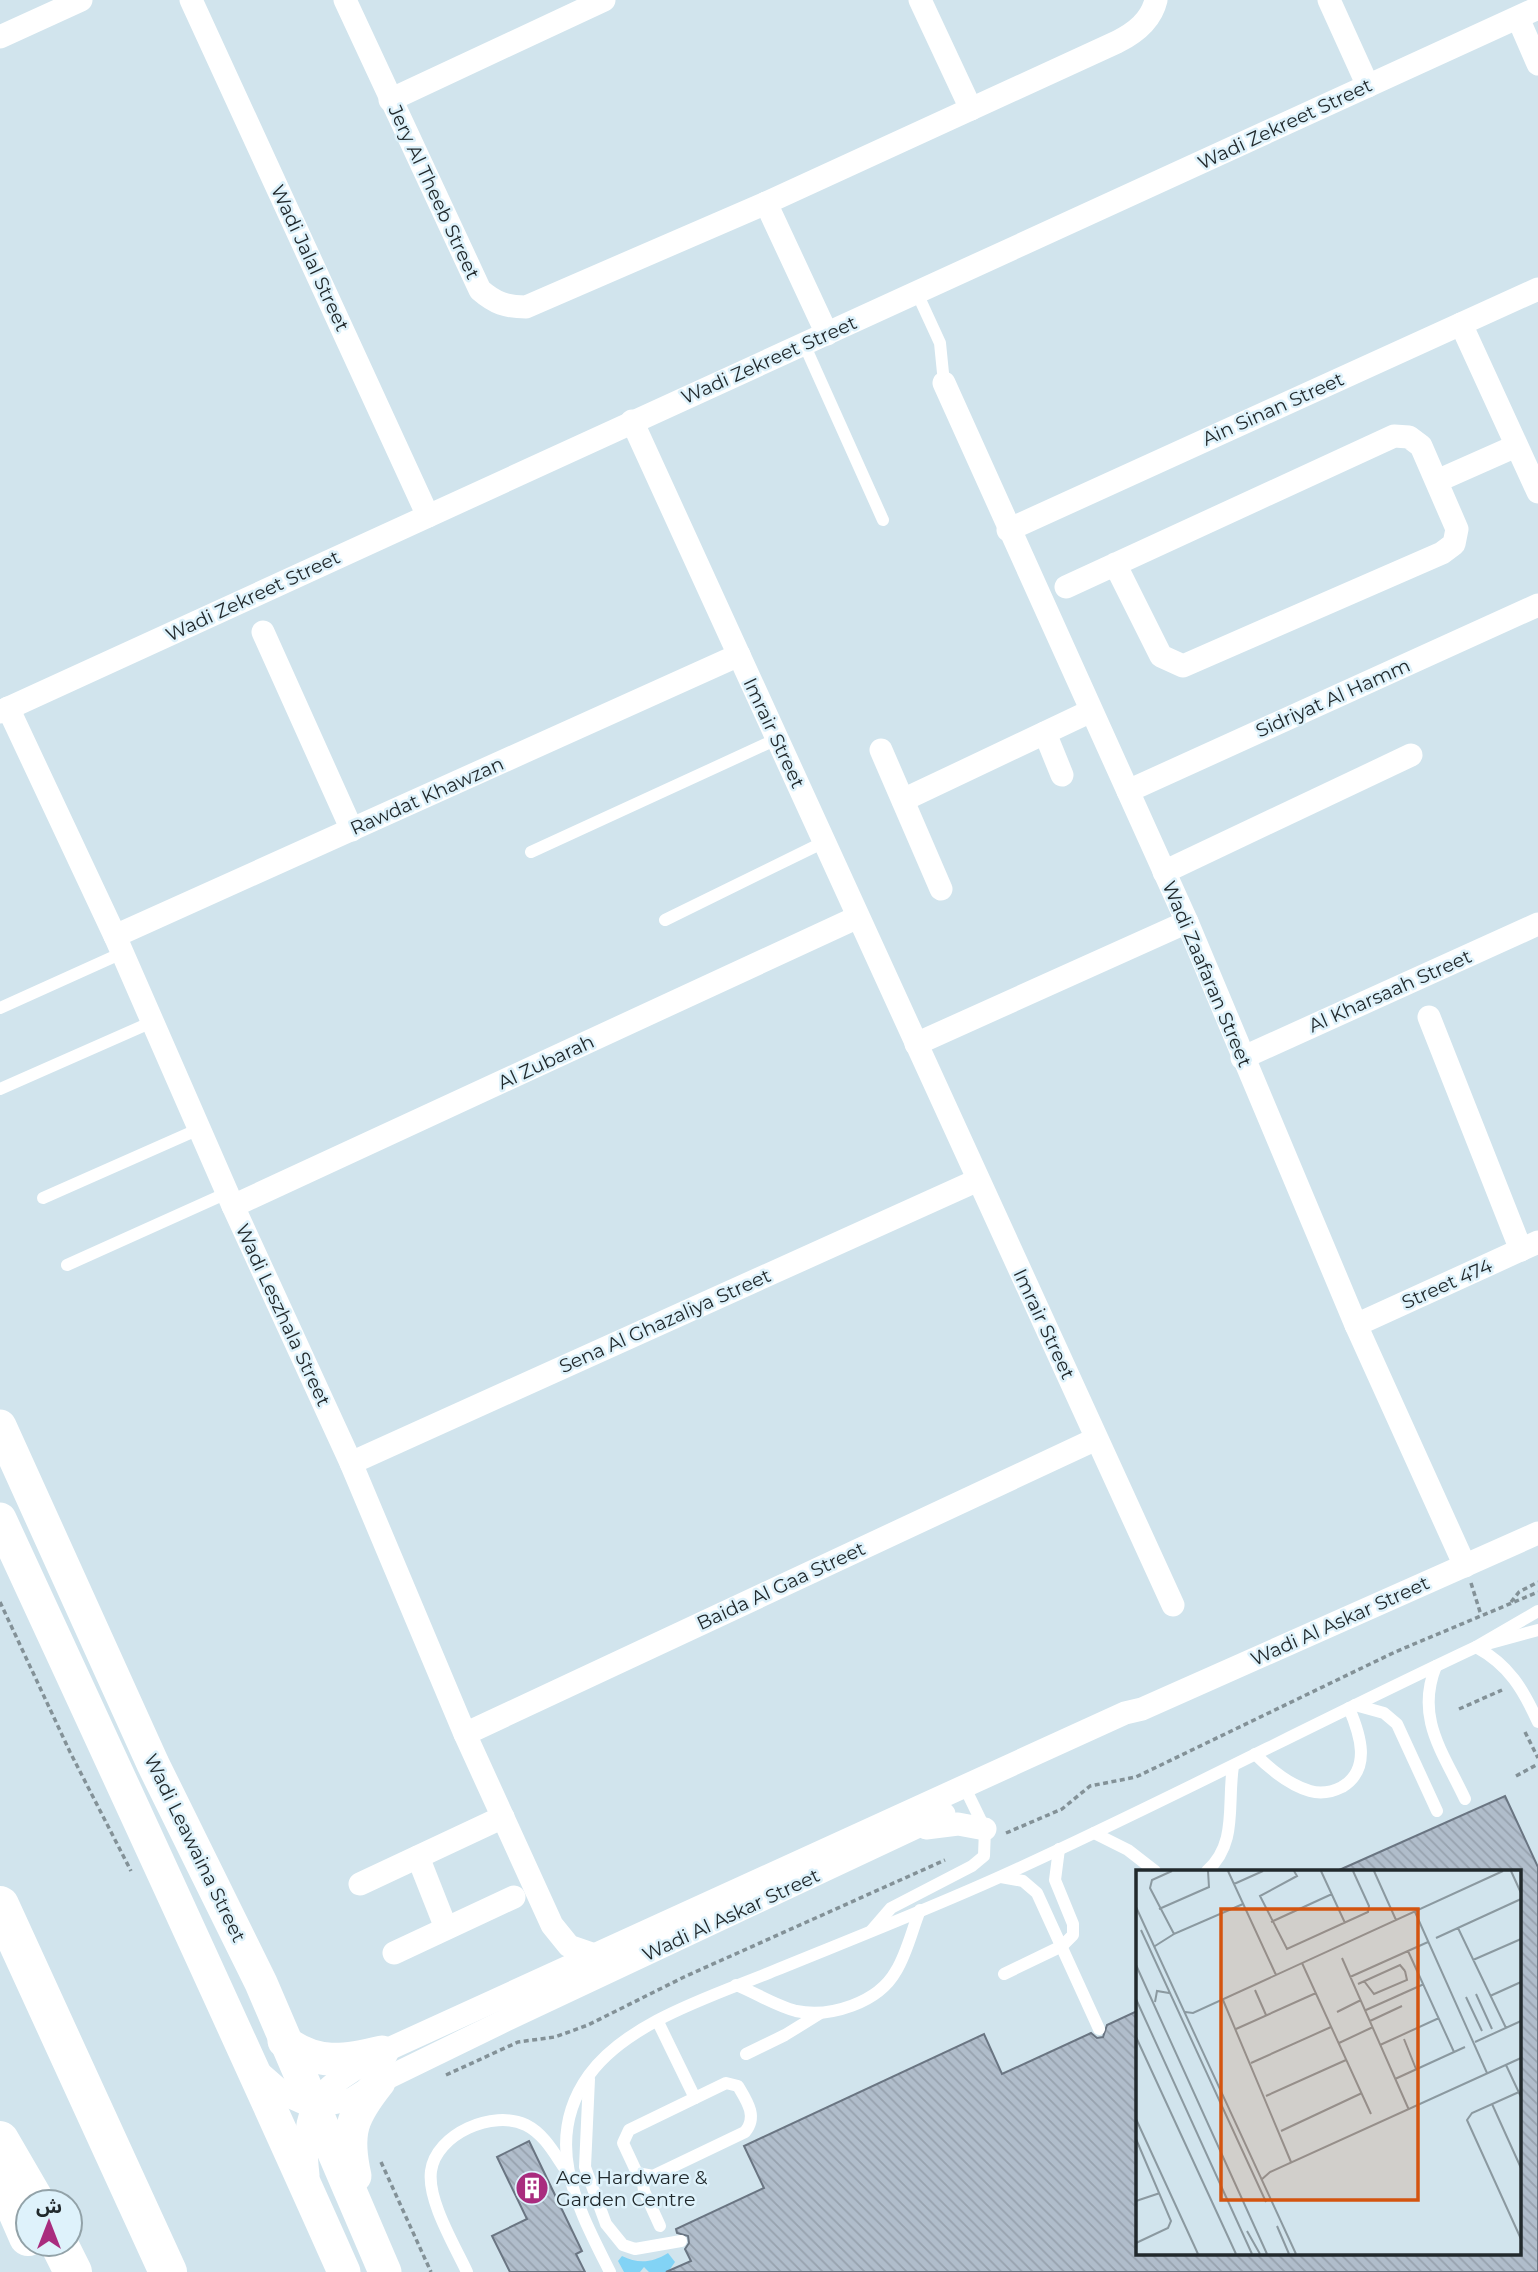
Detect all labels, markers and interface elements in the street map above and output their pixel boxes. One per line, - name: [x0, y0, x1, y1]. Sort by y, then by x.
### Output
- street label: Wadi Zekreet Street: [1194, 73, 1376, 174]
- street label: Jery Al Theeb Street: [383, 100, 485, 283]
- street label: Wadi Jalal Street: [266, 181, 354, 335]
- street label: Wadi Zekreet Street: [678, 311, 860, 409]
- street label: Ain Sinan Street: [1199, 367, 1348, 451]
- street label: Wadi Zekreet Street: [162, 545, 344, 646]
- street label: Sidriyat Al Hamm: [1252, 654, 1414, 742]
- street label: Imrair Street: [738, 674, 810, 792]
- street label: Rawdat Khawzan: [347, 752, 507, 840]
- street label: Wadi Zaafaran Street: [1157, 878, 1257, 1071]
- street label: Al Kharsaah Street: [1305, 945, 1475, 1037]
- street label: Al Zubarah: [494, 1030, 598, 1094]
- street label: Wadi Leszhala Street: [231, 1220, 335, 1410]
- street label: Street 474: [1398, 1254, 1496, 1314]
- street label: Sena Al Ghazaliya Street: [556, 1264, 775, 1378]
- street label: Imrair Street: [1008, 1265, 1080, 1383]
- street label: Baida Al Gaa Street: [693, 1537, 869, 1635]
- street label: Wadi Al Askar Street: [1247, 1571, 1433, 1671]
- street label: Wadi Leawaina Street: [139, 1750, 251, 1946]
- street label: Wadi Al Askar Street: [639, 1864, 824, 1966]
- inset map: [1136, 1870, 1520, 2254]
- place label: Ace Hardware & Garden Centre: [556, 2166, 708, 2211]
- building icon: Ace Hardware & Garden Centre: [513, 2169, 551, 2207]
- north arrow: [14, 2188, 84, 2258]
- text: ش: [36, 2195, 62, 2218]

